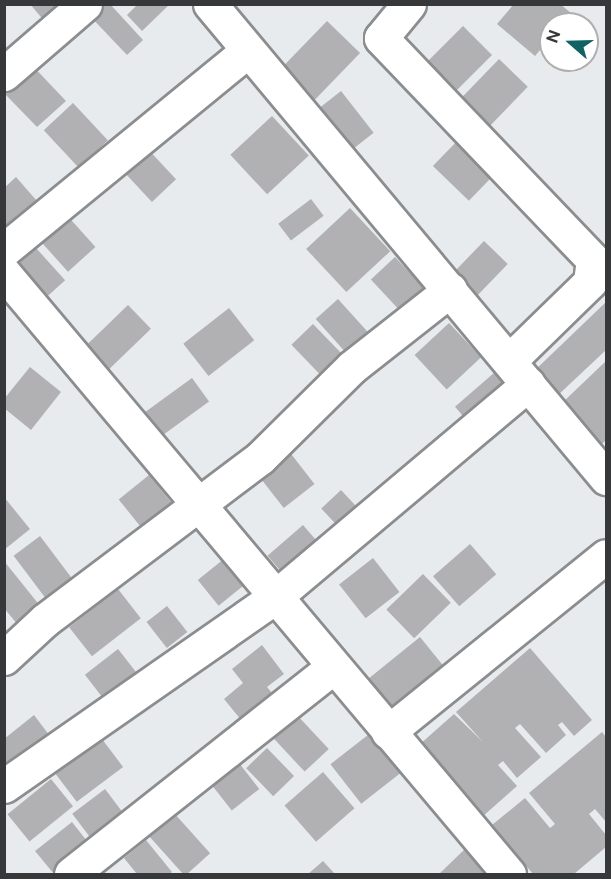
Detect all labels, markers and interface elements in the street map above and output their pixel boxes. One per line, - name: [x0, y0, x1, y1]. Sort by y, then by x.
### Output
- north arrow: [539, 12, 599, 72]
- text: N: [542, 27, 565, 45]

